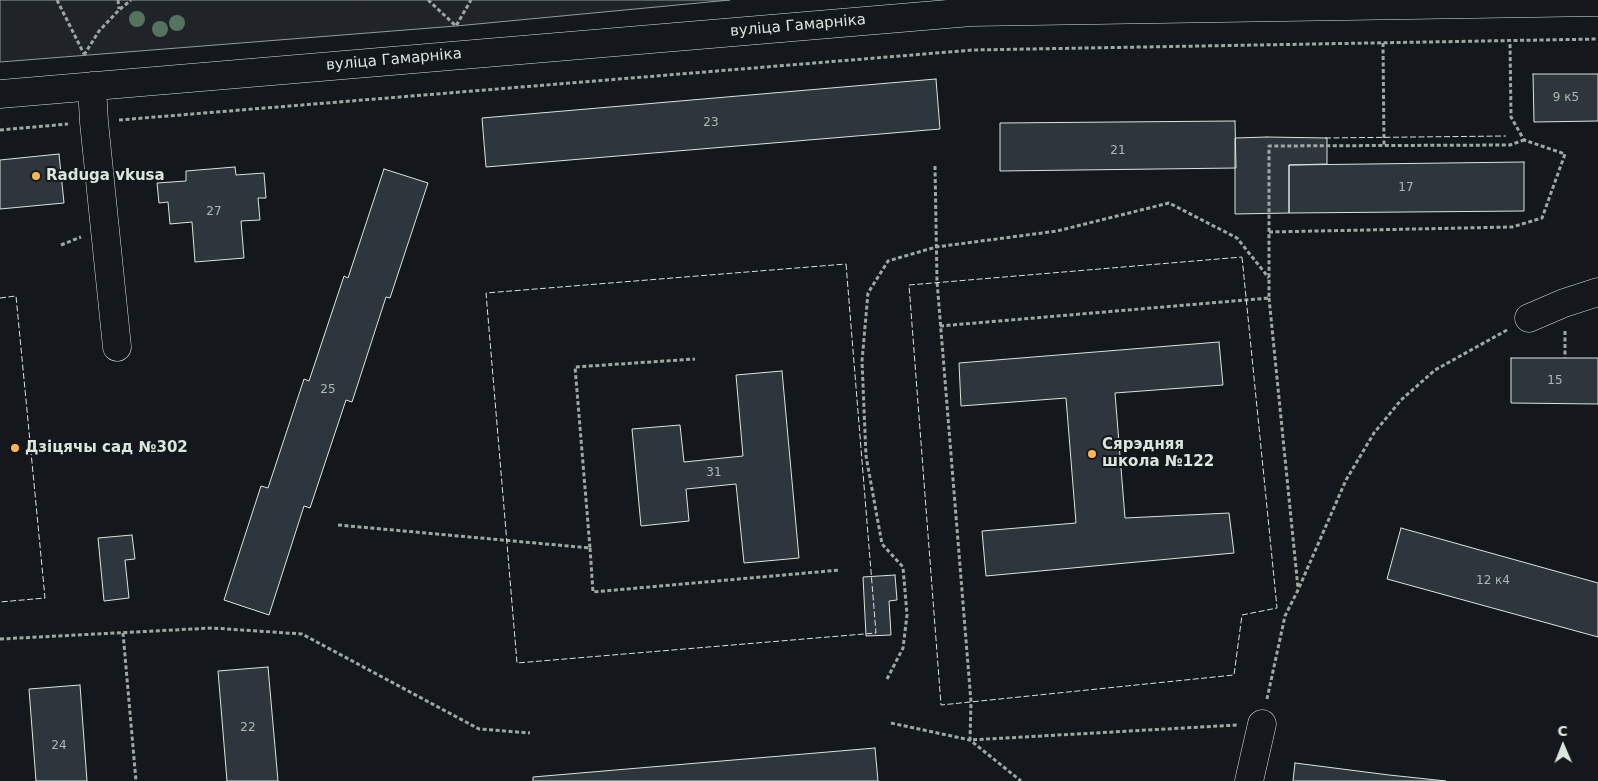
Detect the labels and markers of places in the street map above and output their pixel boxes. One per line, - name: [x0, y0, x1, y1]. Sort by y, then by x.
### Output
- place label: Raduga vkusa: [46, 167, 165, 185]
- marker: Raduga vkusa: [30, 170, 42, 182]
- place label: Сярэдняя школа №122: [1102, 436, 1214, 471]
- place label: Дзіцячы сад №302: [25, 439, 188, 457]
- marker: Дзіцячы сад №302: [9, 442, 21, 454]
- marker: Сярэдняя школа №122: [1086, 448, 1098, 460]

